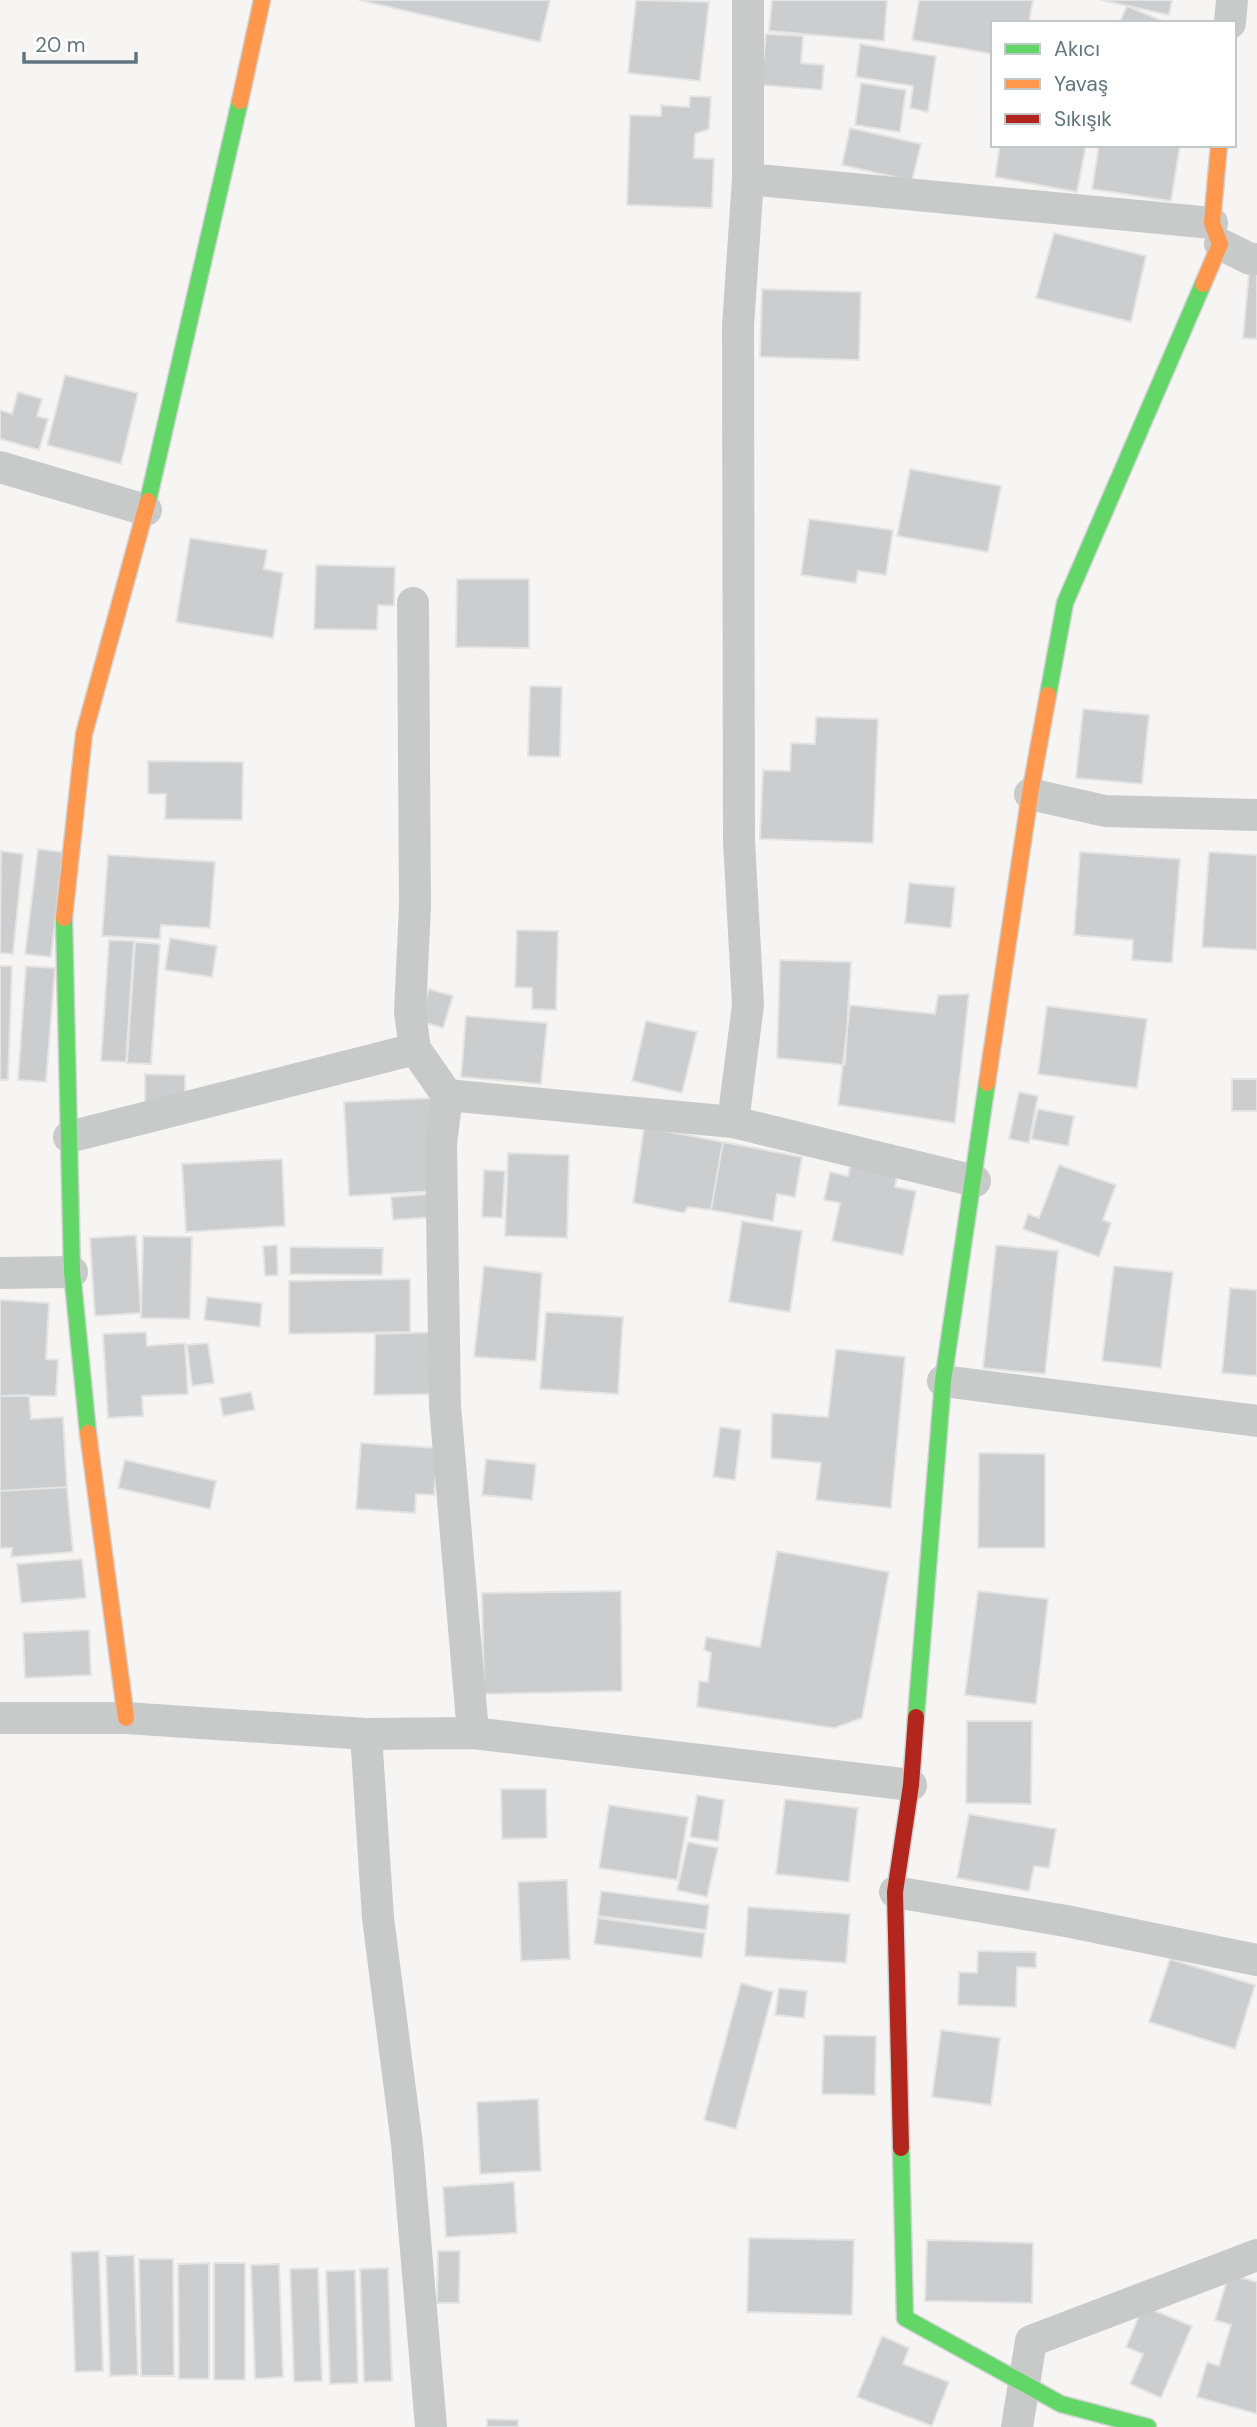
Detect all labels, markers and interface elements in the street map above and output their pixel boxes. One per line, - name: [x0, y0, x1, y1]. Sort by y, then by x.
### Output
- scale bar: [24, 21, 136, 65]
- legend: [991, 21, 1236, 147]
- text: 20 m: [35, 31, 86, 59]
- text: Akıcı: [1054, 35, 1100, 63]
- text: Yavaş: [1054, 70, 1108, 98]
- text: Sıkışık: [1054, 105, 1112, 133]

